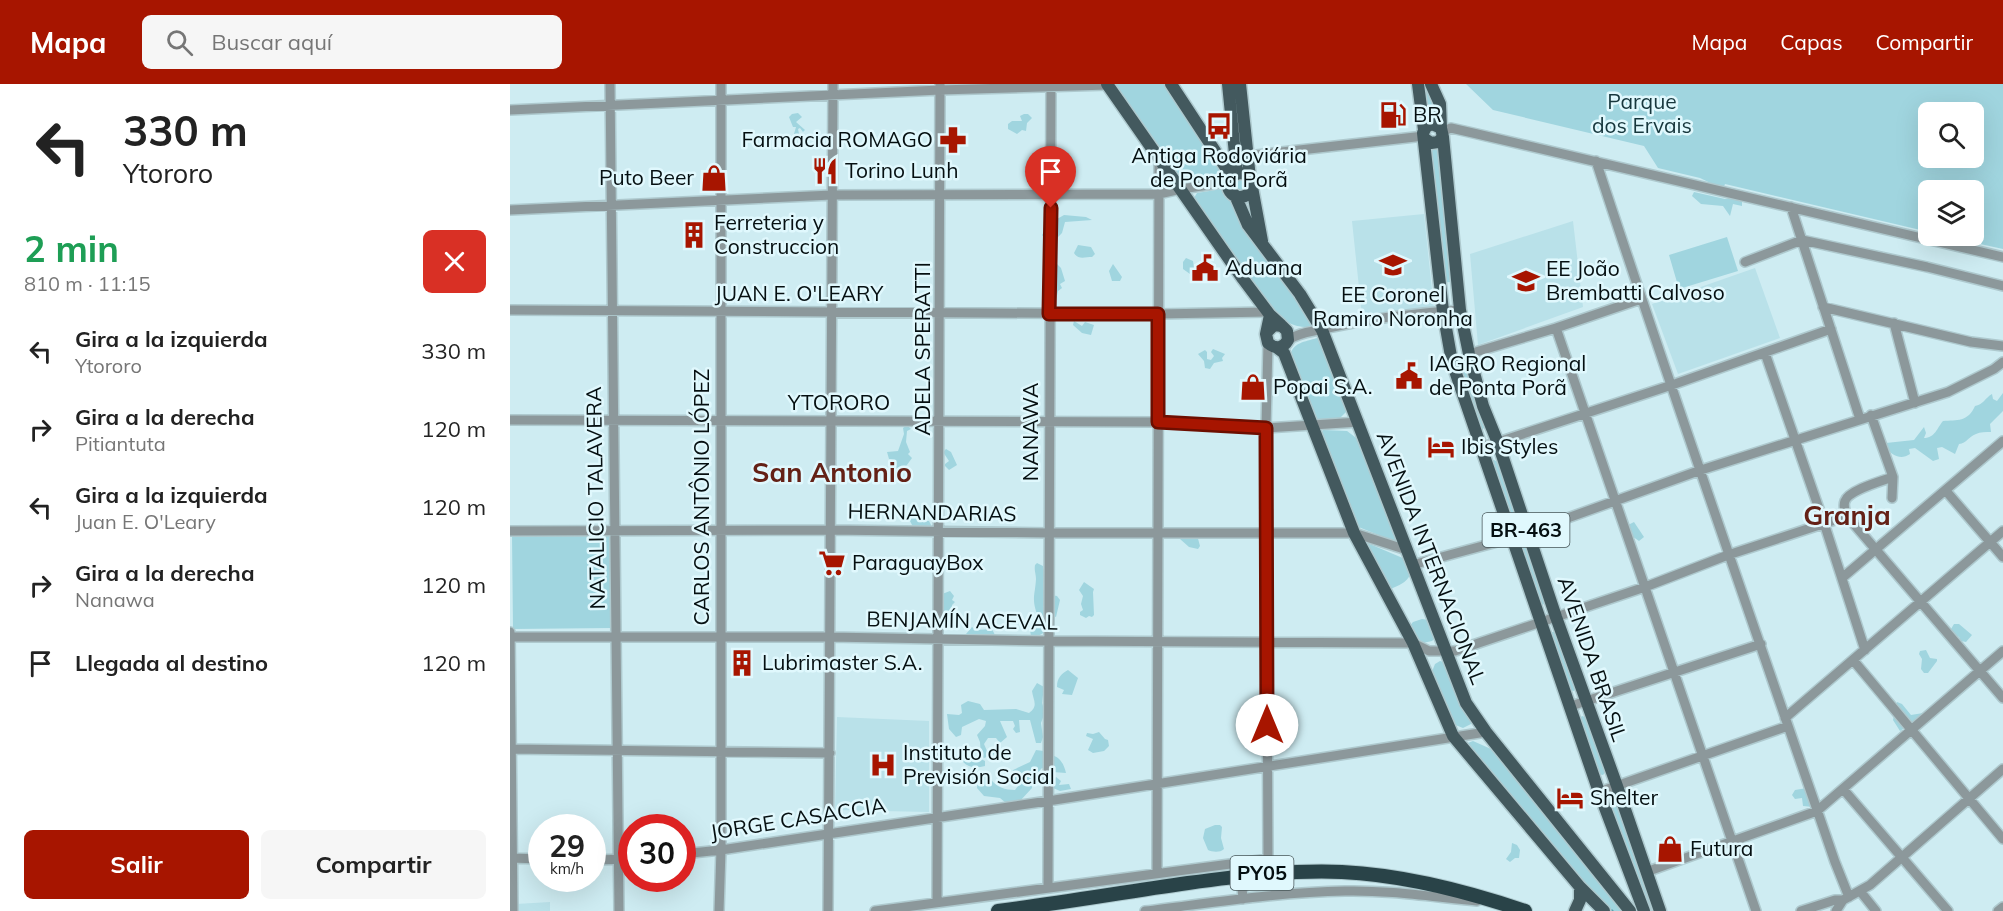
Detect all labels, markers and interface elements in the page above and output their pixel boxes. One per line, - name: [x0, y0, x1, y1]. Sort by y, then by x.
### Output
- search box: [142, 15, 562, 69]
- text: Mapa: [30, 25, 106, 60]
- icon: search: [163, 26, 196, 59]
- text: Buscar aquí: [211, 28, 332, 56]
- text: Mapa: [1692, 29, 1747, 55]
- text: Capas: [1780, 29, 1843, 55]
- text: Compartir: [1876, 29, 1973, 55]
- park label: Parque dos Ervais: [1592, 88, 1692, 138]
- fuel station icon: BR: [1378, 100, 1408, 130]
- place label: BR: [1413, 101, 1442, 127]
- map controls: [1918, 102, 1984, 246]
- button: search: [1918, 102, 1984, 168]
- text: 330 m: [123, 104, 248, 157]
- icon: left: [24, 108, 102, 186]
- bus stop icon: Antiga Rodoviária de Ponta Porã: [1204, 111, 1234, 141]
- pharmacy icon: Farmacia ROMAGO: [938, 125, 968, 155]
- place label: Farmacia ROMAGO: [741, 126, 933, 152]
- place label: Antiga Rodoviária de Ponta Porã: [1131, 142, 1307, 192]
- pin: [1025, 146, 1076, 208]
- icon: arrive: [1034, 155, 1067, 188]
- text: Ytororo: [123, 156, 213, 190]
- restaurant icon: Torino Lunh: [810, 156, 840, 186]
- place label: Torino Lunh: [845, 157, 958, 183]
- shop icon: Puto Beer: [699, 163, 729, 193]
- place label: Puto Beer: [599, 164, 694, 190]
- button: layers: [1918, 180, 1984, 246]
- place label: Ferreteria y Construccion: [714, 209, 839, 259]
- building icon: Ferreteria y Construccion: [679, 220, 709, 250]
- text: 2 min: [24, 226, 119, 271]
- button: close: [423, 230, 486, 293]
- school or university icon: EE Coronel Ramiro Noronha: [1378, 250, 1408, 280]
- public building icon: Aduana: [1190, 253, 1220, 283]
- place label: Aduana: [1225, 254, 1303, 280]
- place label: EE João Brembatti Calvoso: [1546, 255, 1725, 305]
- street label: ADELA SPERATTI: [909, 262, 935, 436]
- school or university icon: EE João Brembatti Calvoso: [1511, 266, 1541, 296]
- text: 810 m · 11:15: [24, 271, 150, 296]
- street label: JUAN E. O'LEARY: [715, 280, 883, 306]
- place label: EE Coronel Ramiro Noronha: [1313, 281, 1473, 331]
- text: Gira a la izquierda: [75, 325, 268, 353]
- icon: left: [24, 335, 57, 368]
- text: 330 m: [421, 337, 486, 365]
- place label: IAGRO Regional de Ponta Porã: [1429, 350, 1586, 400]
- text: Ytororo: [75, 353, 142, 378]
- public building icon: IAGRO Regional de Ponta Porã: [1394, 361, 1424, 391]
- street label: CARLOS ANTÔNIO LÓPEZ: [688, 369, 714, 625]
- shop icon: Popai S.A.: [1238, 372, 1268, 402]
- place label: Popai S.A.: [1273, 373, 1373, 399]
- street label: NANAWA: [1017, 382, 1043, 481]
- street label: NATALICIO TALAVERA: [580, 386, 610, 610]
- street label: YTORORO: [787, 389, 890, 415]
- text: Gira a la derecha: [75, 403, 255, 431]
- icon: right: [24, 413, 57, 446]
- text: 120 m: [421, 415, 486, 443]
- street label: AVENIDA INTERNACIONAL: [1372, 427, 1492, 688]
- text: Pitiantuta: [75, 431, 166, 456]
- hotel icon: Ibis Styles: [1426, 432, 1456, 462]
- place label: Ibis Styles: [1461, 433, 1558, 459]
- district label: San Antonio: [752, 455, 912, 489]
- text: Gira a la izquierda: [75, 481, 268, 509]
- icon: left: [24, 491, 57, 524]
- text: 120 m: [421, 493, 486, 521]
- street label: HERNANDARIAS: [847, 498, 1017, 526]
- district label: Granja: [1803, 498, 1891, 532]
- text: Juan E. O'Leary: [75, 509, 216, 534]
- road number: BR-463: [1482, 513, 1570, 547]
- supermarket icon: ParaguayBox: [817, 548, 847, 578]
- place label: ParaguayBox: [852, 549, 984, 575]
- text: Gira a la derecha: [75, 559, 255, 587]
- icon: right: [24, 569, 57, 602]
- text: 120 m: [421, 571, 486, 599]
- street label: AVENIDA BRASIL: [1553, 573, 1634, 745]
- text: Nanawa: [75, 587, 155, 612]
- street label: BENJAMÍN ACEVAL: [866, 605, 1058, 635]
- icon: arrive: [24, 647, 57, 680]
- building icon: Lubrimaster S.A.: [727, 648, 757, 678]
- text: Llegada al destino: [75, 649, 268, 677]
- text: 120 m: [421, 649, 486, 677]
- place label: Lubrimaster S.A.: [762, 649, 922, 675]
- position arrow: [1235, 693, 1299, 757]
- place label: Instituto de Previsión Social: [903, 739, 1055, 789]
- hospital icon: Instituto de Previsión Social: [868, 750, 898, 780]
- hotel icon: Shelter: [1555, 783, 1585, 813]
- place label: Shelter: [1590, 784, 1658, 810]
- street label: JORGE CASACCIA: [708, 791, 888, 845]
- speed limit sign: 30: [618, 814, 696, 892]
- text: 29: [549, 827, 585, 865]
- button: Salir: [24, 830, 249, 899]
- button: Compartir: [261, 830, 486, 899]
- shop icon: Futura: [1655, 834, 1685, 864]
- place label: Futura: [1690, 835, 1753, 861]
- road number: PY05: [1230, 856, 1293, 890]
- text: km/h: [550, 859, 584, 878]

